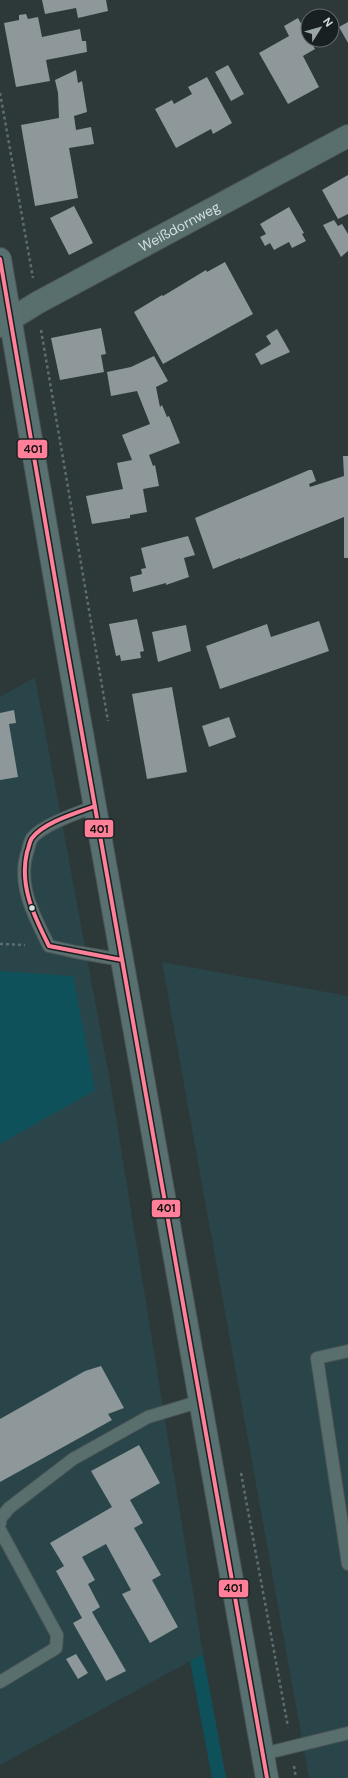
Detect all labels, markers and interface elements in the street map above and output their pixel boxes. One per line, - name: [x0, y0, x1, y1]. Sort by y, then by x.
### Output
- north arrow: [300, 8, 340, 48]
- text: N: [320, 15, 336, 29]
- street label: Weißdornweg: [135, 197, 223, 256]
- line badge: 401: [17, 439, 48, 459]
- text: 401: [24, 442, 42, 456]
- line badge: 401: [84, 819, 114, 838]
- text: 401: [90, 822, 108, 836]
- unlabelled marker: [27, 903, 37, 913]
- line badge: 401: [151, 1199, 181, 1218]
- text: 401: [157, 1201, 175, 1215]
- line badge: 401: [218, 1579, 249, 1598]
- text: 401: [224, 1581, 242, 1595]

